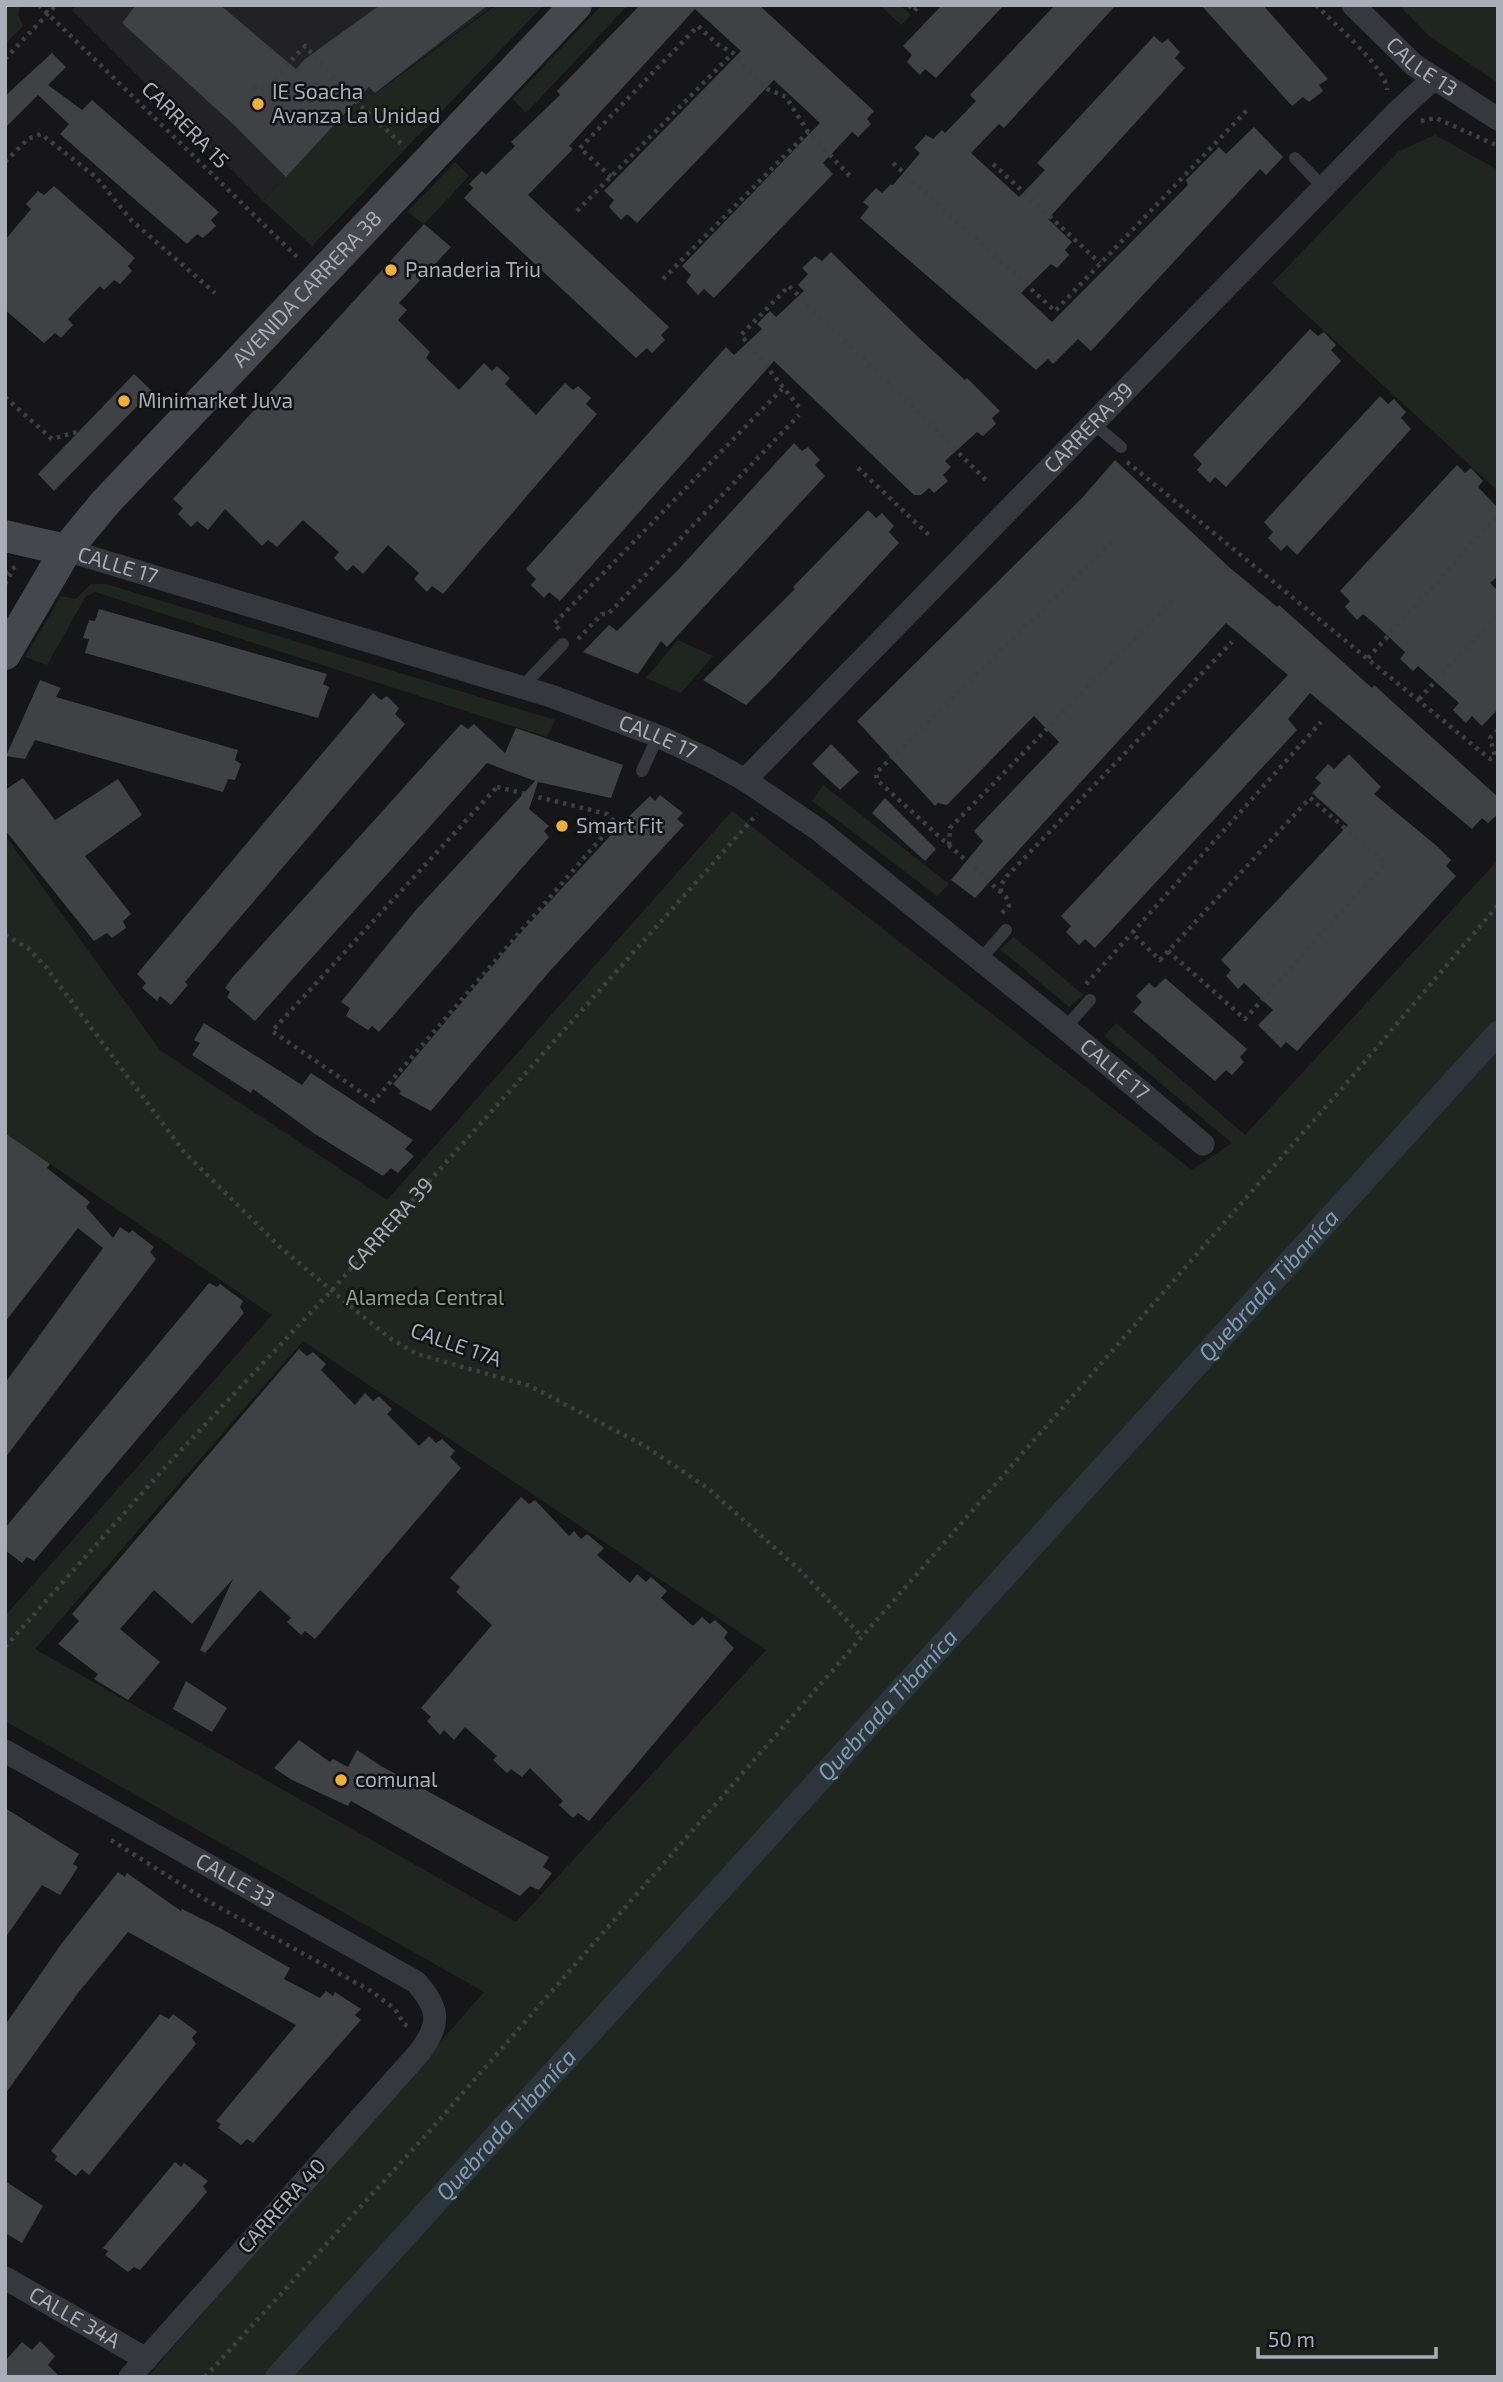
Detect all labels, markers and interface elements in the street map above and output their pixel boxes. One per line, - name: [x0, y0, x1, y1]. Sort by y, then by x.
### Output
- street label: CALLE 13: [1382, 31, 1463, 101]
- street label: CARRERA 15: [137, 75, 235, 173]
- place label: IE Soacha Avanza La Unidad: [272, 78, 440, 127]
- marker: IE Soacha Avanza La Unidad: [250, 96, 266, 112]
- street label: AVENIDA CARRERA 38: [226, 205, 386, 371]
- place label: Panaderia Triu: [405, 256, 541, 281]
- marker: Panaderia Triu: [383, 262, 399, 278]
- street label: CARRERA 39: [1038, 376, 1137, 477]
- place label: Minimarket Juva: [138, 387, 293, 412]
- marker: Minimarket Juva: [116, 393, 132, 409]
- street label: CALLE 17: [75, 540, 161, 588]
- street label: CALLE 17: [616, 709, 702, 764]
- place label: Smart Fit: [576, 812, 663, 837]
- marker: Smart Fit: [554, 818, 570, 834]
- street label: CALLE 17: [1076, 1032, 1155, 1105]
- street label: CARRERA 39: [341, 1172, 438, 1275]
- water label: Quebrada Tibaníca: [1192, 1203, 1344, 1366]
- park label: Alameda Central: [346, 1284, 505, 1309]
- street label: CALLE 17A: [408, 1316, 505, 1371]
- water label: Quebrada Tibaníca: [811, 1623, 963, 1786]
- place label: comunal: [355, 1766, 438, 1791]
- marker: comunal: [333, 1772, 349, 1788]
- street label: CALLE 33: [192, 1847, 280, 1911]
- water label: Quebrada Tibaníca: [430, 2042, 582, 2206]
- street label: CARRERA 40: [232, 2153, 330, 2257]
- street label: CALLE 34A: [25, 2281, 125, 2352]
- scale bar: [1258, 2316, 1436, 2360]
- text: 50 m: [1268, 2326, 1315, 2351]

